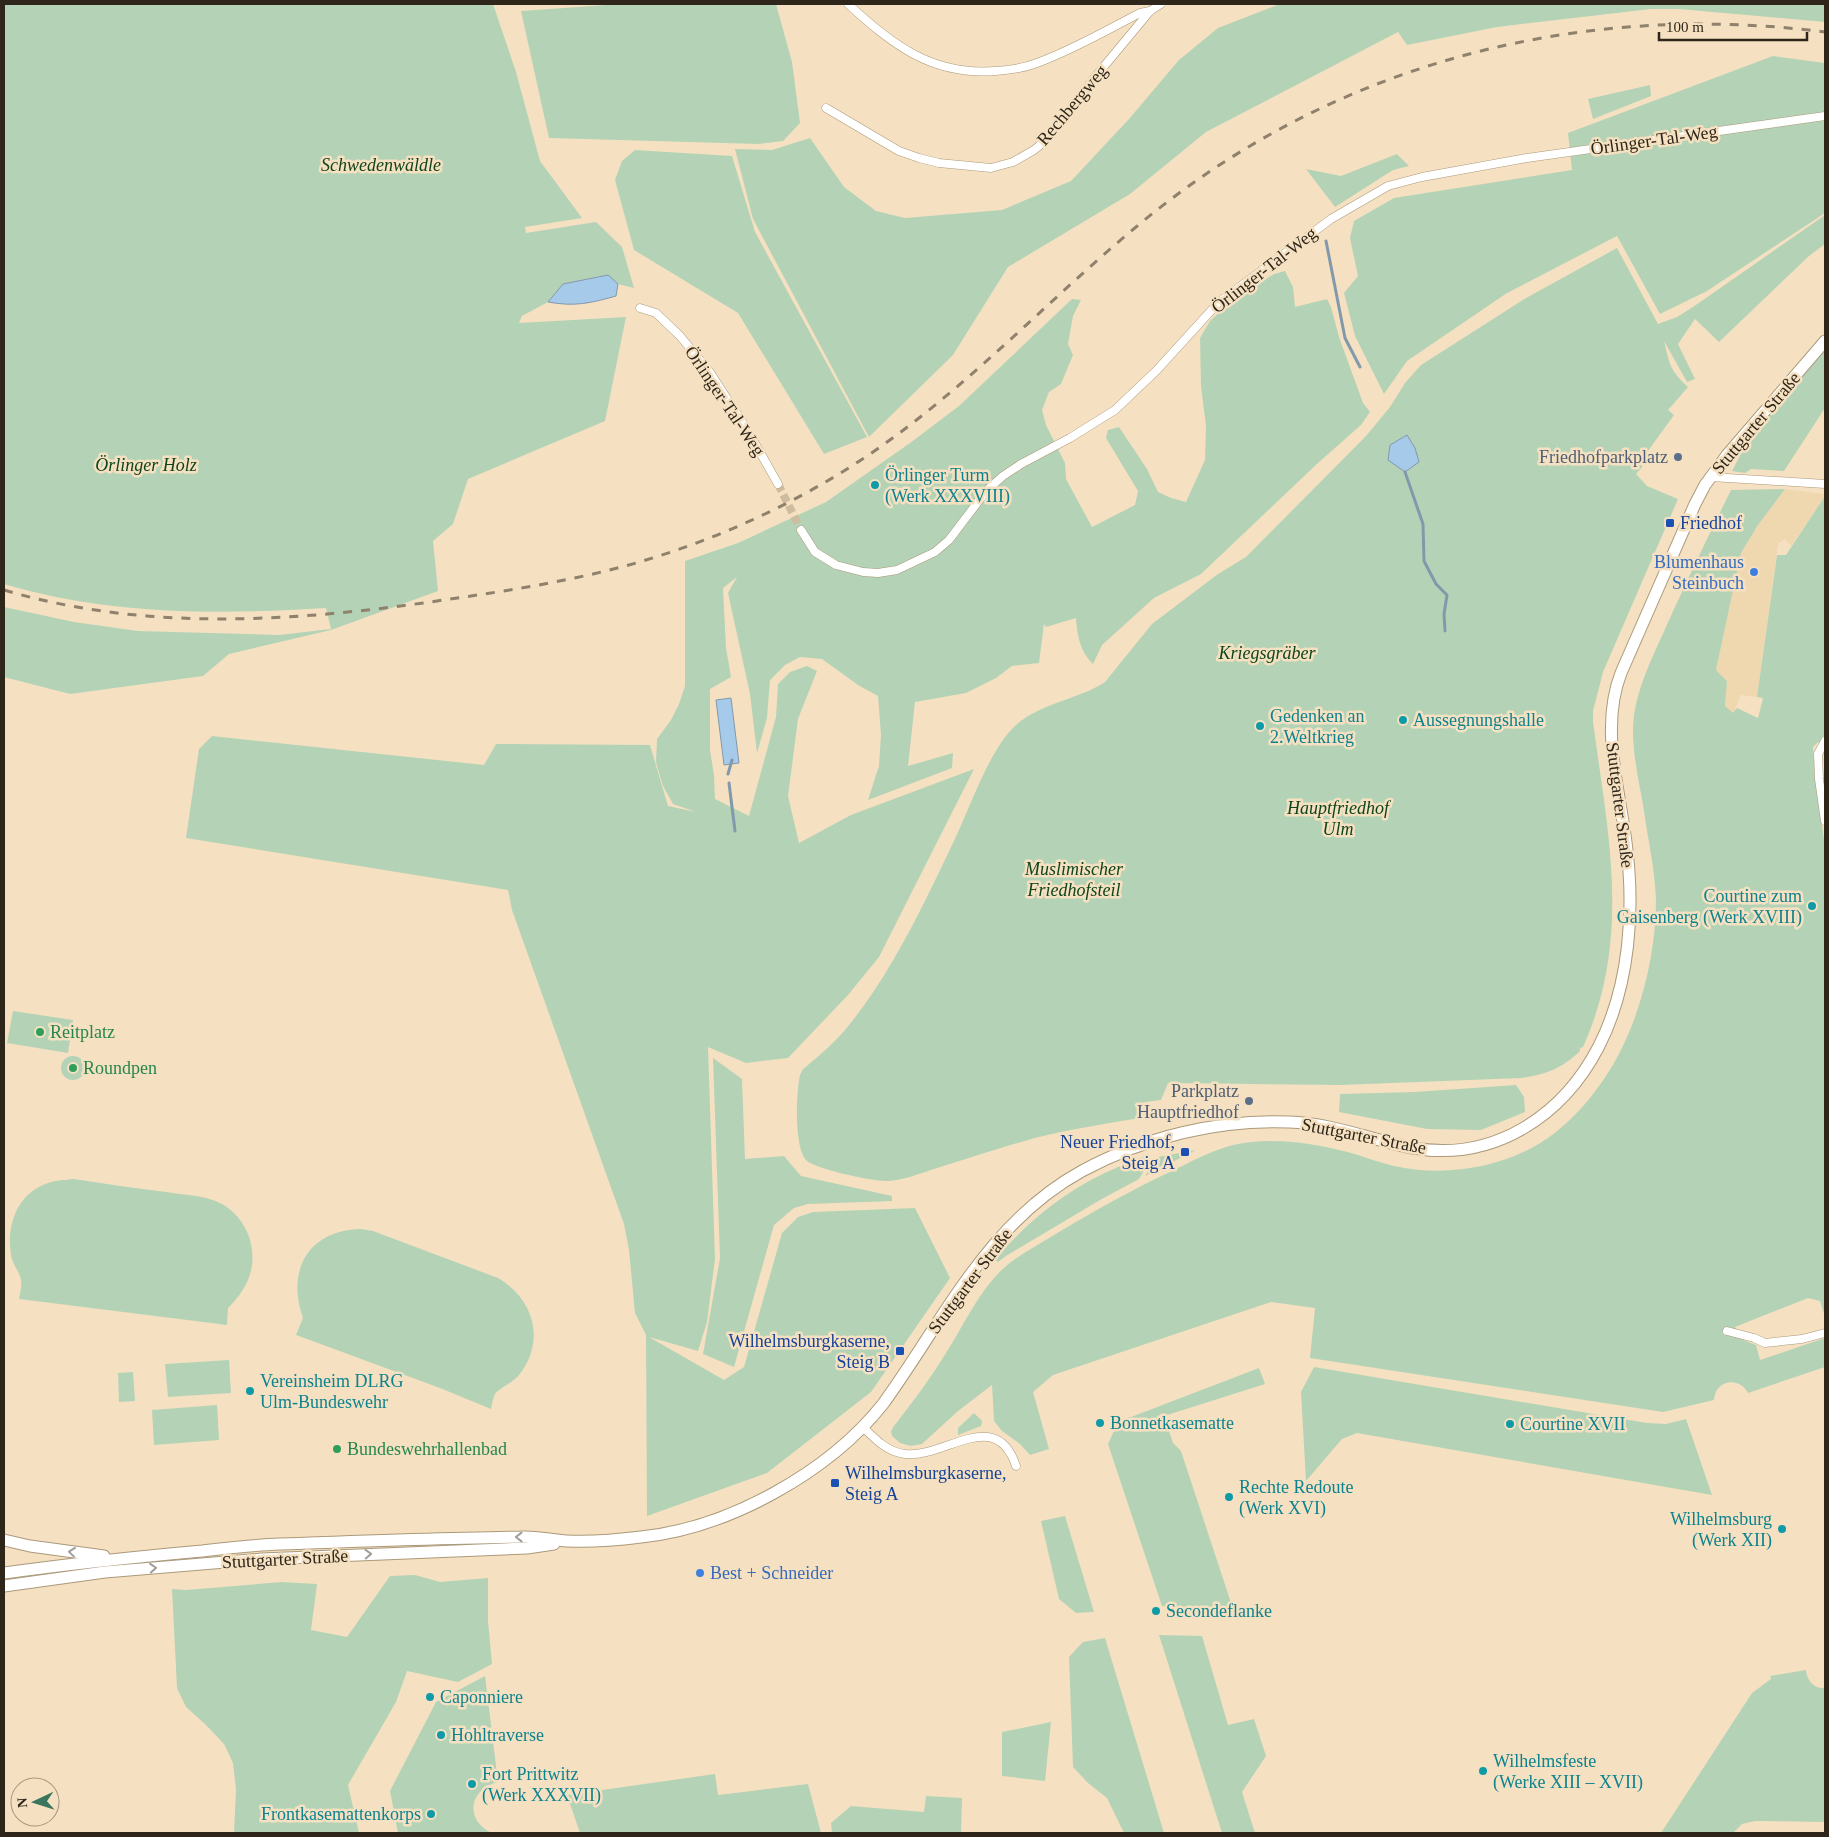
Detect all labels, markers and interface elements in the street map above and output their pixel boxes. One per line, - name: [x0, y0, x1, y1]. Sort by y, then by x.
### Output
- scale bar: [1659, 10, 1806, 42]
- text: 100 m: [1666, 19, 1704, 35]
- street label: Rechbergweg: [1033, 61, 1111, 149]
- street label: Örlinger-Tal-Weg: [1589, 121, 1719, 159]
- park label: Schwedenwäldle: [321, 155, 441, 175]
- street label: Örlinger-Tal-Weg: [1207, 223, 1321, 317]
- street label: Örlinger-Tal-Weg: [681, 342, 769, 460]
- street label: Stuttgarter Straße: [1708, 368, 1804, 478]
- place label: Friedhofparkplatz: [1539, 447, 1668, 467]
- marker: Friedhofparkplatz: [1672, 451, 1684, 463]
- park label: Örlinger Holz: [95, 455, 197, 475]
- place label: Örlinger Turm (Werk XXXVIII): [885, 465, 1010, 507]
- marker: Örlinger Turm (Werk XXXVIII): [869, 479, 881, 491]
- place label: Friedhof: [1680, 513, 1742, 533]
- marker: Friedhof: [1664, 517, 1676, 529]
- place label: Blumenhaus Steinbuch: [1654, 552, 1744, 593]
- marker: Blumenhaus Steinbuch: [1748, 566, 1760, 578]
- park label: Kriegsgräber: [1217, 643, 1316, 663]
- place label: Gedenken an 2.Weltkrieg: [1270, 706, 1364, 747]
- place label: Aussegnungshalle: [1413, 710, 1544, 730]
- marker: Aussegnungshalle: [1397, 714, 1409, 726]
- marker: Gedenken an 2.Weltkrieg: [1254, 720, 1266, 732]
- street label: Stuttgarter Straße: [1602, 741, 1638, 869]
- park label: Hauptfriedhof Ulm: [1286, 798, 1392, 839]
- park label: Muslimischer Friedhofsteil: [1024, 859, 1124, 900]
- place label: Courtine zum Gaisenberg (Werk XVIII): [1617, 886, 1802, 928]
- marker: Courtine zum Gaisenberg (Werk XVIII): [1806, 900, 1818, 912]
- place label: Reitplatz: [50, 1022, 115, 1042]
- marker: Reitplatz: [34, 1026, 46, 1038]
- place label: Roundpen: [83, 1058, 157, 1078]
- marker: Roundpen: [67, 1062, 79, 1074]
- place label: Parkplatz Hauptfriedhof: [1137, 1081, 1239, 1122]
- marker: Parkplatz Hauptfriedhof: [1243, 1095, 1255, 1107]
- street label: Stuttgarter Straße: [1300, 1114, 1428, 1158]
- place label: Neuer Friedhof, Steig A: [1060, 1132, 1175, 1173]
- marker: Neuer Friedhof, Steig A: [1179, 1146, 1191, 1158]
- street label: Stuttgarter Straße: [924, 1224, 1016, 1338]
- place label: Wilhelmsburgkaserne, Steig B: [729, 1331, 890, 1372]
- marker: Wilhelmsburgkaserne, Steig B: [894, 1345, 906, 1357]
- place label: Vereinsheim DLRG Ulm-Bundeswehr: [260, 1371, 403, 1412]
- marker: Vereinsheim DLRG Ulm-Bundeswehr: [244, 1385, 256, 1397]
- place label: Bonnetkasematte: [1110, 1413, 1234, 1433]
- place label: Courtine XVII: [1520, 1414, 1625, 1434]
- marker: Bonnetkasematte: [1094, 1417, 1106, 1429]
- marker: Courtine XVII: [1504, 1418, 1516, 1430]
- place label: Bundeswehrhallenbad: [347, 1439, 507, 1459]
- marker: Bundeswehrhallenbad: [331, 1443, 343, 1455]
- place label: Wilhelmsburgkaserne, Steig A: [845, 1463, 1006, 1504]
- marker: Wilhelmsburgkaserne, Steig A: [829, 1477, 841, 1489]
- place label: Rechte Redoute (Werk XVI): [1239, 1477, 1353, 1519]
- marker: Rechte Redoute (Werk XVI): [1223, 1491, 1235, 1503]
- place label: Wilhelmsburg (Werk XII): [1670, 1509, 1772, 1551]
- marker: Wilhelmsburg (Werk XII): [1776, 1523, 1788, 1535]
- one-way arrow: [515, 1532, 522, 1542]
- street label: Stuttgarter Straße: [221, 1546, 349, 1572]
- one-way arrow: [68, 1547, 77, 1557]
- one-way arrow: [364, 1549, 372, 1560]
- one-way arrow: [150, 1563, 158, 1574]
- place label: Best + Schneider: [710, 1563, 833, 1583]
- marker: Best + Schneider: [694, 1567, 706, 1579]
- place label: Secondeflanke: [1166, 1601, 1272, 1621]
- marker: Secondeflanke: [1150, 1605, 1162, 1617]
- place label: Caponniere: [440, 1687, 523, 1707]
- marker: Caponniere: [424, 1691, 436, 1703]
- place label: Hohltraverse: [451, 1725, 544, 1745]
- marker: Hohltraverse: [435, 1729, 447, 1741]
- place label: Wilhelmsfeste (Werke XIII – XVII): [1493, 1751, 1643, 1793]
- place label: Fort Prittwitz (Werk XXXVII): [482, 1764, 601, 1806]
- marker: Wilhelmsfeste (Werke XIII – XVII): [1477, 1765, 1489, 1777]
- north arrow: [10, 1777, 60, 1827]
- marker: Fort Prittwitz (Werk XXXVII): [466, 1778, 478, 1790]
- text: N: [15, 1797, 30, 1808]
- place label: Frontkasemattenkorps: [261, 1804, 421, 1824]
- marker: Frontkasemattenkorps: [425, 1808, 437, 1820]

